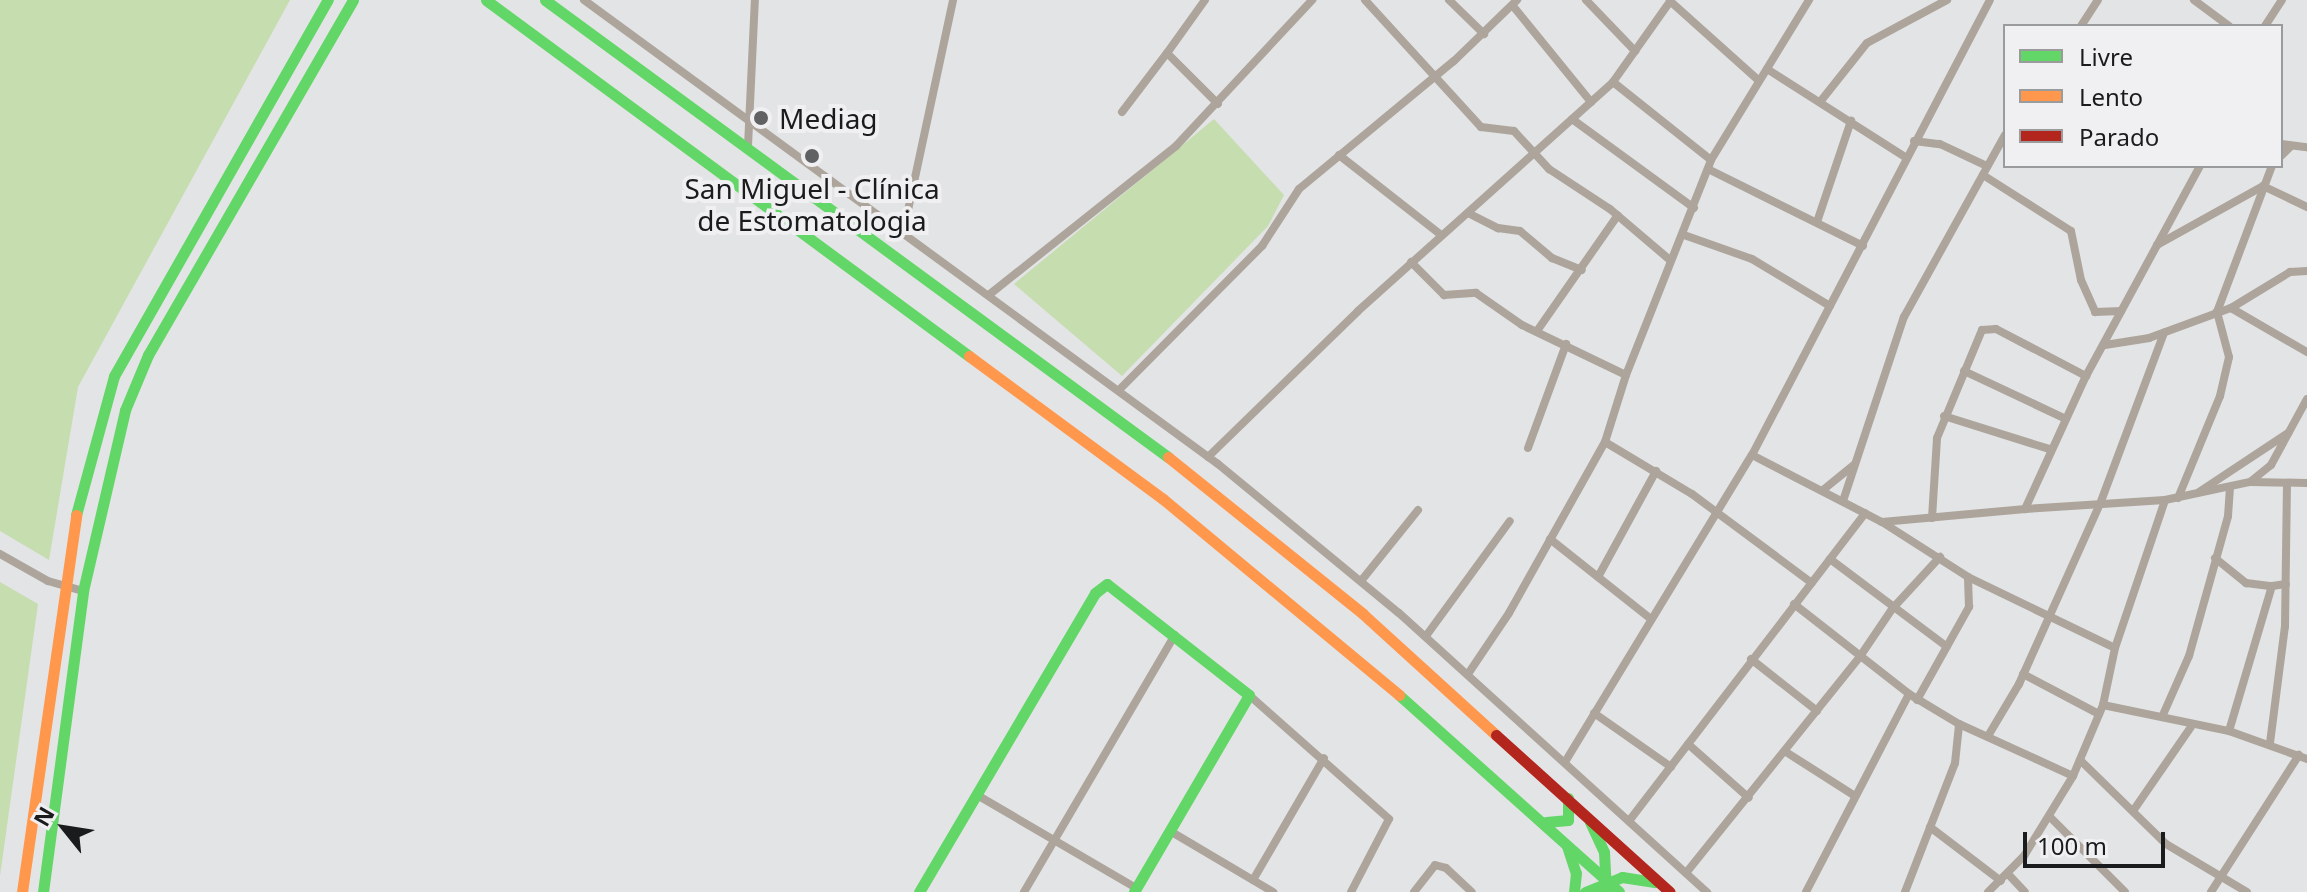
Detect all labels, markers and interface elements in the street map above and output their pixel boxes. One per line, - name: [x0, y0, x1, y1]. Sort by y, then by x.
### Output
- legend: [2003, 24, 2283, 168]
- text: Livre: [2079, 40, 2133, 73]
- text: Lento: [2079, 80, 2143, 113]
- place label: Mediag: [779, 101, 878, 135]
- marker: Mediag: [750, 107, 772, 129]
- text: Parado: [2079, 120, 2159, 153]
- marker: San Miguel - Clínica de Estomatologia: [801, 145, 823, 167]
- place label: San Miguel - Clínica de Estomatologia: [684, 171, 940, 237]
- north arrow: [24, 788, 104, 868]
- text: N: [26, 801, 61, 831]
- scale bar: [2027, 816, 2169, 866]
- text: 100 m: [2037, 829, 2107, 862]

